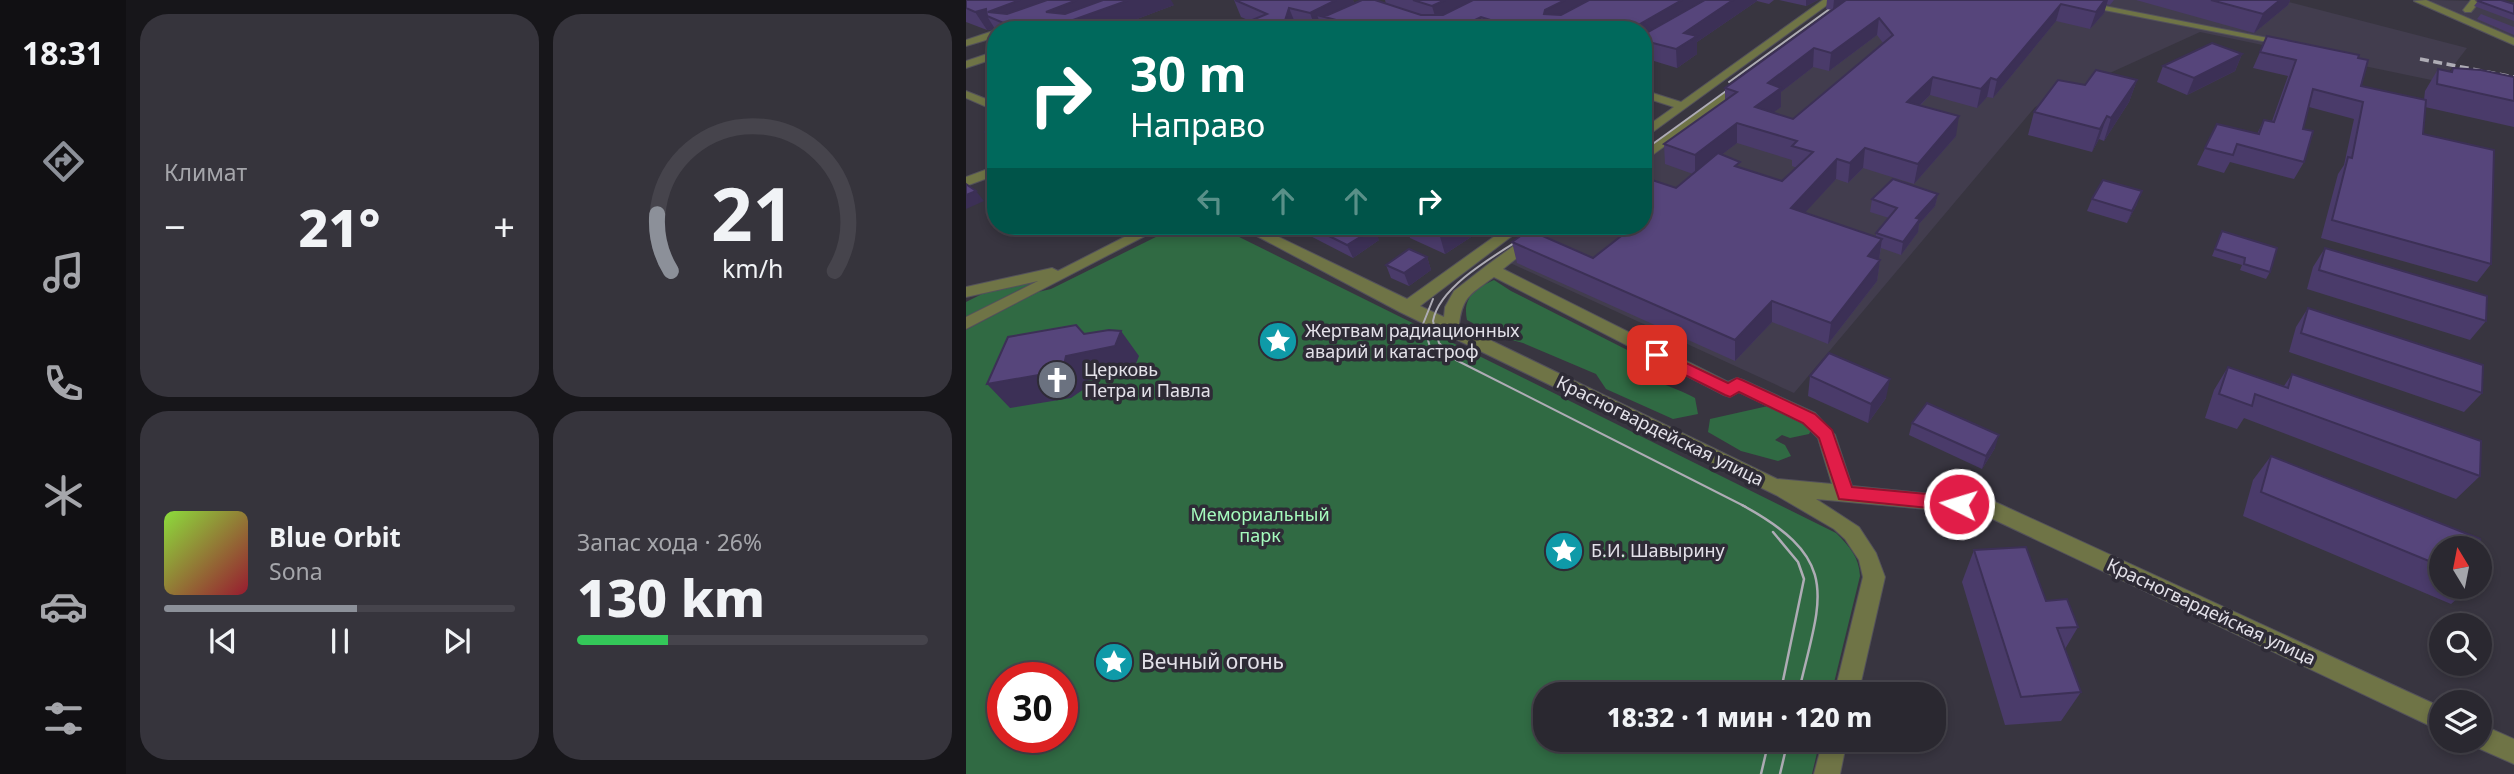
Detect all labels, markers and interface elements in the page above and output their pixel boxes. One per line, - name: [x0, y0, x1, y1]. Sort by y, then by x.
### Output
- text: 18:31: [22, 31, 104, 74]
- text: 30 m: [1130, 40, 1247, 106]
- icon: right: [1015, 49, 1106, 140]
- text: Направо: [1130, 103, 1265, 146]
- icon: directions: [39, 137, 88, 186]
- text: Климат: [164, 156, 247, 188]
- text: 21: [711, 164, 794, 263]
- icon: left: [1191, 182, 1229, 220]
- icon: ahead: [1264, 182, 1302, 220]
- icon: ahead: [1337, 182, 1375, 220]
- icon: right: [1410, 182, 1448, 220]
- text: 21°: [298, 191, 381, 262]
- text: −: [164, 200, 186, 252]
- text: +: [493, 200, 515, 252]
- icon: music: [39, 248, 88, 297]
- text: km/h: [722, 251, 783, 285]
- place label: Жертвам радиационных аварий и катастроф: [1305, 318, 1520, 363]
- place icon: Жертвам радиационных аварий и катастроф: [1257, 320, 1299, 362]
- pin: [1627, 325, 1687, 385]
- icon: arrive: [1638, 336, 1676, 374]
- place label: Церковь Петра и Павла: [1084, 357, 1211, 402]
- icon: phone: [39, 359, 88, 408]
- church icon: Церковь Петра и Павла: [1036, 359, 1078, 401]
- street label: Красногвардейская улица: [1553, 369, 1768, 491]
- position arrow: [1922, 467, 1996, 541]
- icon: climate: [39, 471, 88, 520]
- park label: Мемориальный парк: [1190, 502, 1330, 547]
- text: Blue Orbit: [269, 519, 401, 555]
- text: Запас хода · 26%: [577, 526, 762, 558]
- place icon: Б.И. Шавырину: [1543, 530, 1585, 572]
- north arrow: [2429, 536, 2492, 598]
- map controls: [2429, 536, 2492, 753]
- place label: Б.И. Шавырину: [1591, 538, 1726, 562]
- street label: Красногвардейская улица: [2103, 552, 2320, 670]
- text: Sona: [269, 555, 323, 587]
- text: 130 km: [577, 561, 765, 632]
- icon: car: [39, 582, 88, 631]
- button: search: [2429, 613, 2492, 676]
- icon: previous: [204, 622, 242, 660]
- icon: pause: [321, 622, 359, 660]
- icon: next: [438, 622, 476, 660]
- place icon: Вечный огонь: [1093, 641, 1135, 683]
- place label: Вечный огонь: [1141, 647, 1284, 675]
- speed limit sign: 30: [987, 662, 1078, 753]
- button: layers: [2429, 690, 2492, 753]
- icon: filters: [39, 694, 88, 743]
- text: 18:32 · 1 мин · 120 m: [1607, 699, 1872, 735]

